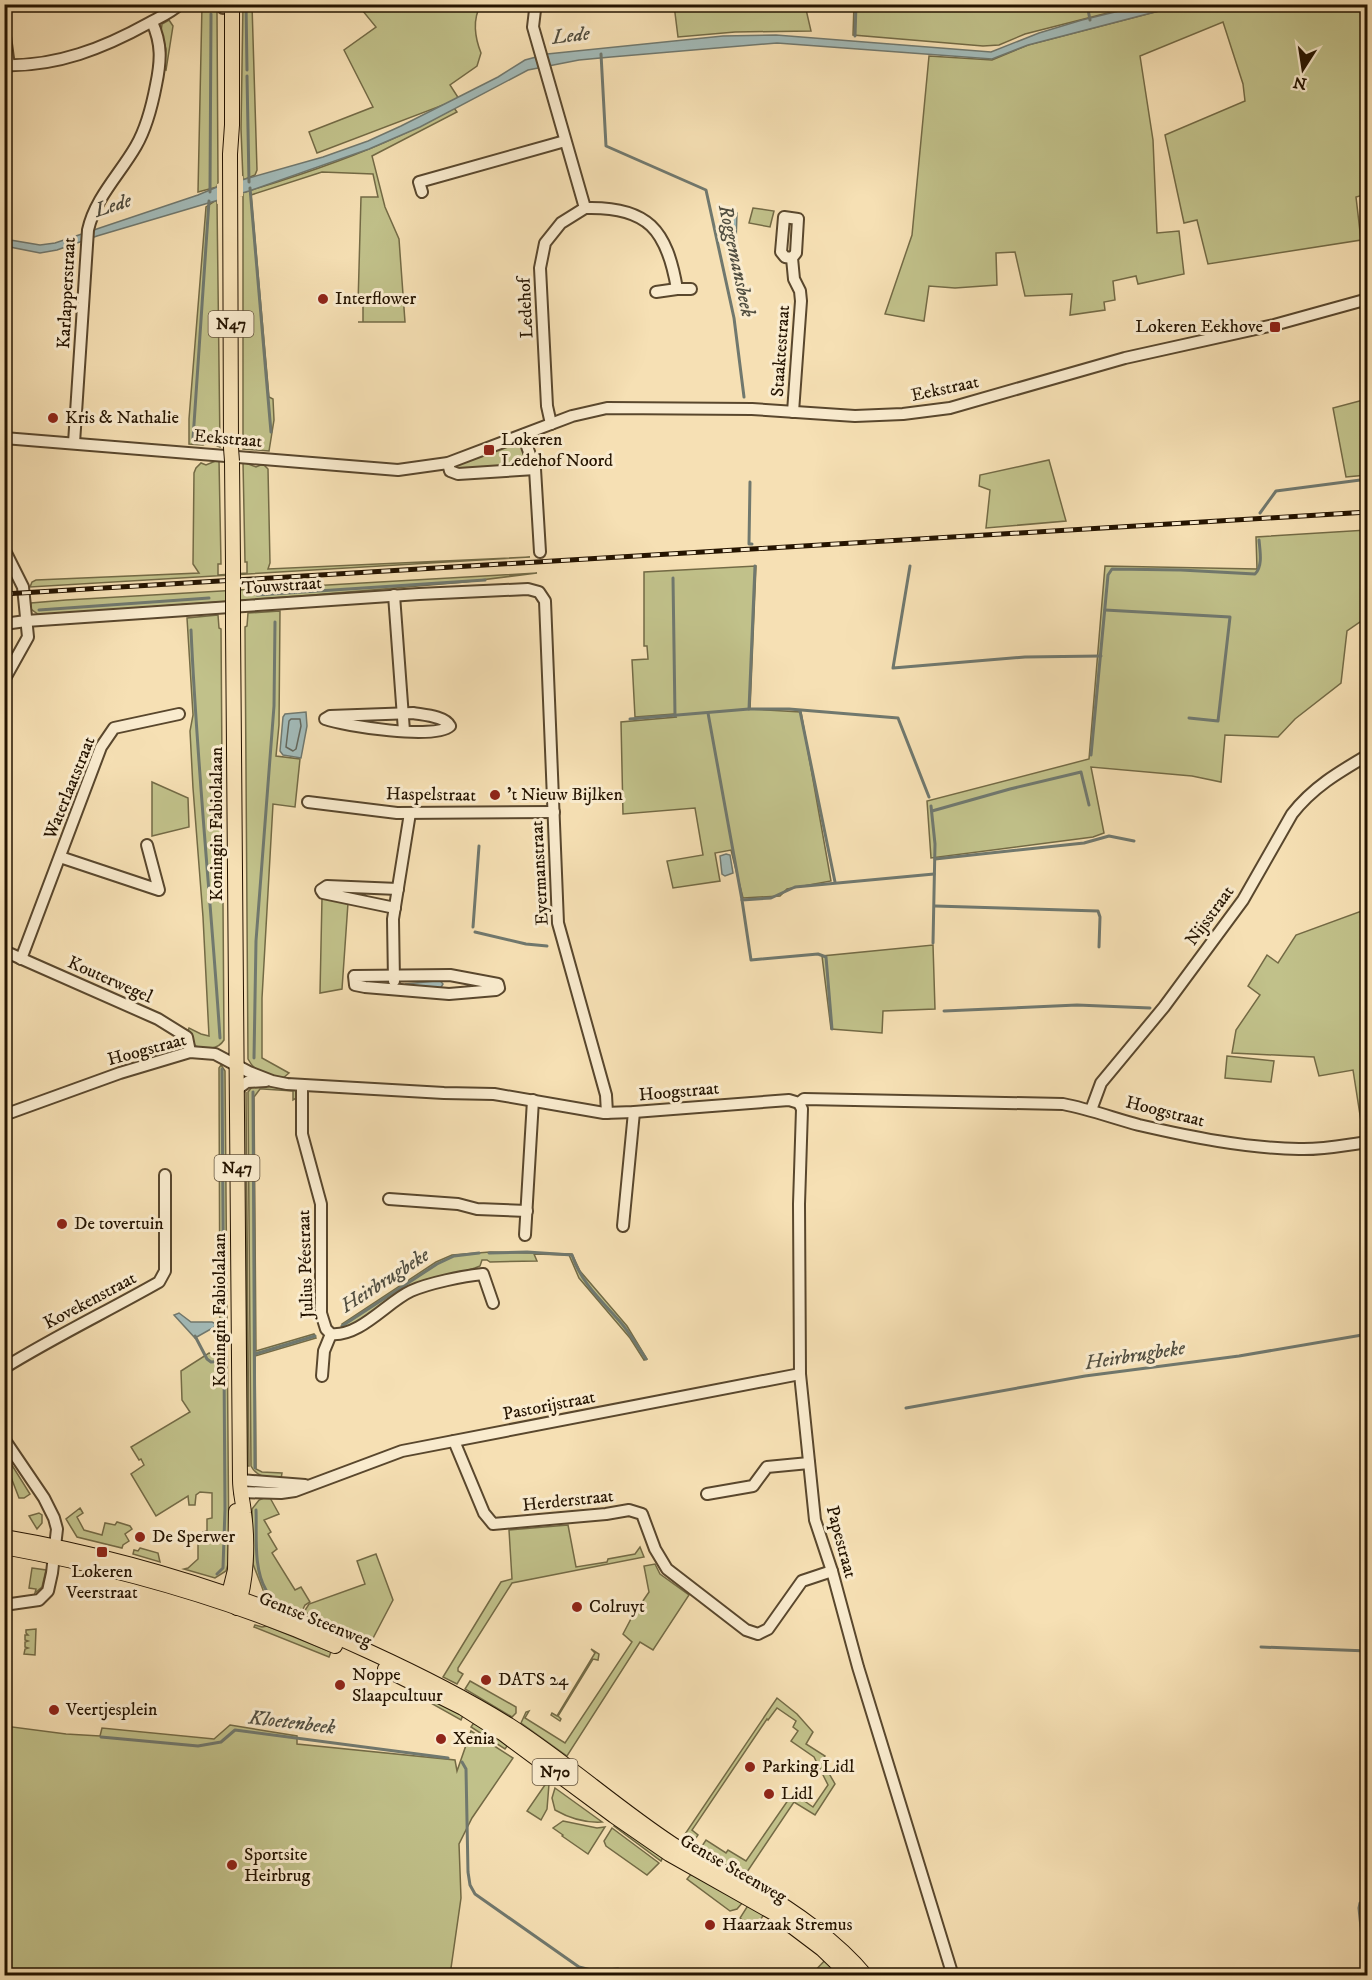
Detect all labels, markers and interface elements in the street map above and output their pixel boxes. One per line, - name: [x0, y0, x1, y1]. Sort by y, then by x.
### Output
- water label: Lede: [550, 21, 592, 51]
- north arrow: [1273, 39, 1333, 99]
- text: N: [1292, 72, 1309, 94]
- water label: Lede: [90, 188, 136, 224]
- water label: Roggemansbeek: [712, 202, 760, 320]
- street label: Karlapperstraat: [53, 236, 81, 349]
- street label: Ledehof: [513, 274, 539, 339]
- place label: Interflower: [335, 288, 416, 310]
- marker: Interflower: [316, 292, 330, 306]
- street label: Staaktestraat: [767, 304, 795, 398]
- road number: N47: [208, 311, 254, 337]
- place label: Lokeren Eekhove: [1135, 316, 1263, 338]
- marker: Lokeren Eekhove: [1268, 320, 1282, 334]
- street label: Eekstraat: [909, 371, 981, 407]
- place label: Kris & Nathalie: [65, 407, 179, 429]
- marker: Kris & Nathalie: [46, 411, 60, 425]
- street label: Eekstraat: [193, 425, 263, 453]
- place label: Lokeren Ledehof Noord: [501, 429, 613, 472]
- marker: Lokeren Ledehof Noord: [482, 443, 496, 457]
- street label: Touwstraat: [241, 572, 323, 600]
- street label: Waterlaatstraat: [39, 733, 101, 844]
- street label: Koningin Fabiolalaan: [206, 746, 228, 901]
- street label: Haspelstraat: [386, 783, 477, 807]
- place label: 't Nieuw Bijlken: [507, 784, 623, 806]
- marker: 't Nieuw Bijlken: [488, 788, 502, 802]
- street label: Eyermanstraat: [526, 820, 554, 926]
- street label: Nijsstraat: [1181, 882, 1239, 950]
- street label: Kouterwegel: [64, 952, 156, 1009]
- street label: Hoogstraat: [105, 1029, 189, 1071]
- street label: Hoogstraat: [638, 1078, 720, 1106]
- street label: Hoogstraat: [1123, 1092, 1207, 1132]
- road number: N47: [214, 1155, 260, 1181]
- street label: Julius Péestraat: [293, 1209, 319, 1321]
- place label: De tovertuin: [74, 1213, 164, 1235]
- marker: De tovertuin: [55, 1217, 69, 1231]
- street label: Koningin Fabiolalaan: [209, 1232, 231, 1387]
- water label: Heirbrugbeke: [335, 1242, 435, 1320]
- street label: Kovekenstraat: [40, 1267, 140, 1335]
- water label: Heirbrugbeke: [1082, 1336, 1188, 1376]
- street label: Pastorijstraat: [501, 1386, 597, 1426]
- street label: Herderstraat: [521, 1485, 615, 1517]
- street label: Papestraat: [821, 1503, 861, 1581]
- place label: De Sperwer: [152, 1526, 235, 1548]
- marker: De Sperwer: [133, 1530, 147, 1544]
- marker: Lokeren Veerstraat: [95, 1545, 109, 1559]
- place label: Lokeren Veerstraat: [65, 1561, 138, 1604]
- street label: Gentse Steenweg: [255, 1587, 375, 1653]
- place label: Colruyt: [589, 1596, 645, 1618]
- marker: Colruyt: [570, 1600, 584, 1614]
- place label: Noppe Slaapcultuur: [352, 1664, 443, 1707]
- place label: DATS 24: [498, 1669, 569, 1691]
- marker: DATS 24: [479, 1673, 493, 1687]
- marker: Noppe Slaapcultuur: [333, 1678, 347, 1692]
- place label: Veertjesplein: [65, 1699, 158, 1721]
- marker: Veertjesplein: [47, 1703, 61, 1717]
- water label: Kloetenbeek: [246, 1705, 337, 1741]
- place label: Xenia: [453, 1728, 495, 1750]
- marker: Xenia: [434, 1732, 448, 1746]
- place label: Parking Lidl: [762, 1756, 855, 1778]
- road number: N70: [532, 1759, 578, 1785]
- marker: Parking Lidl: [743, 1760, 757, 1774]
- place label: Lidl: [781, 1783, 814, 1805]
- marker: Lidl: [762, 1787, 776, 1801]
- street label: Gentse Steenweg: [676, 1830, 790, 1909]
- place label: Sportsite Heirbrug: [244, 1844, 310, 1887]
- marker: Sportsite Heirbrug: [225, 1858, 239, 1872]
- place label: Haarzaak Stremus: [722, 1914, 852, 1936]
- marker: Haarzaak Stremus: [703, 1918, 717, 1932]

